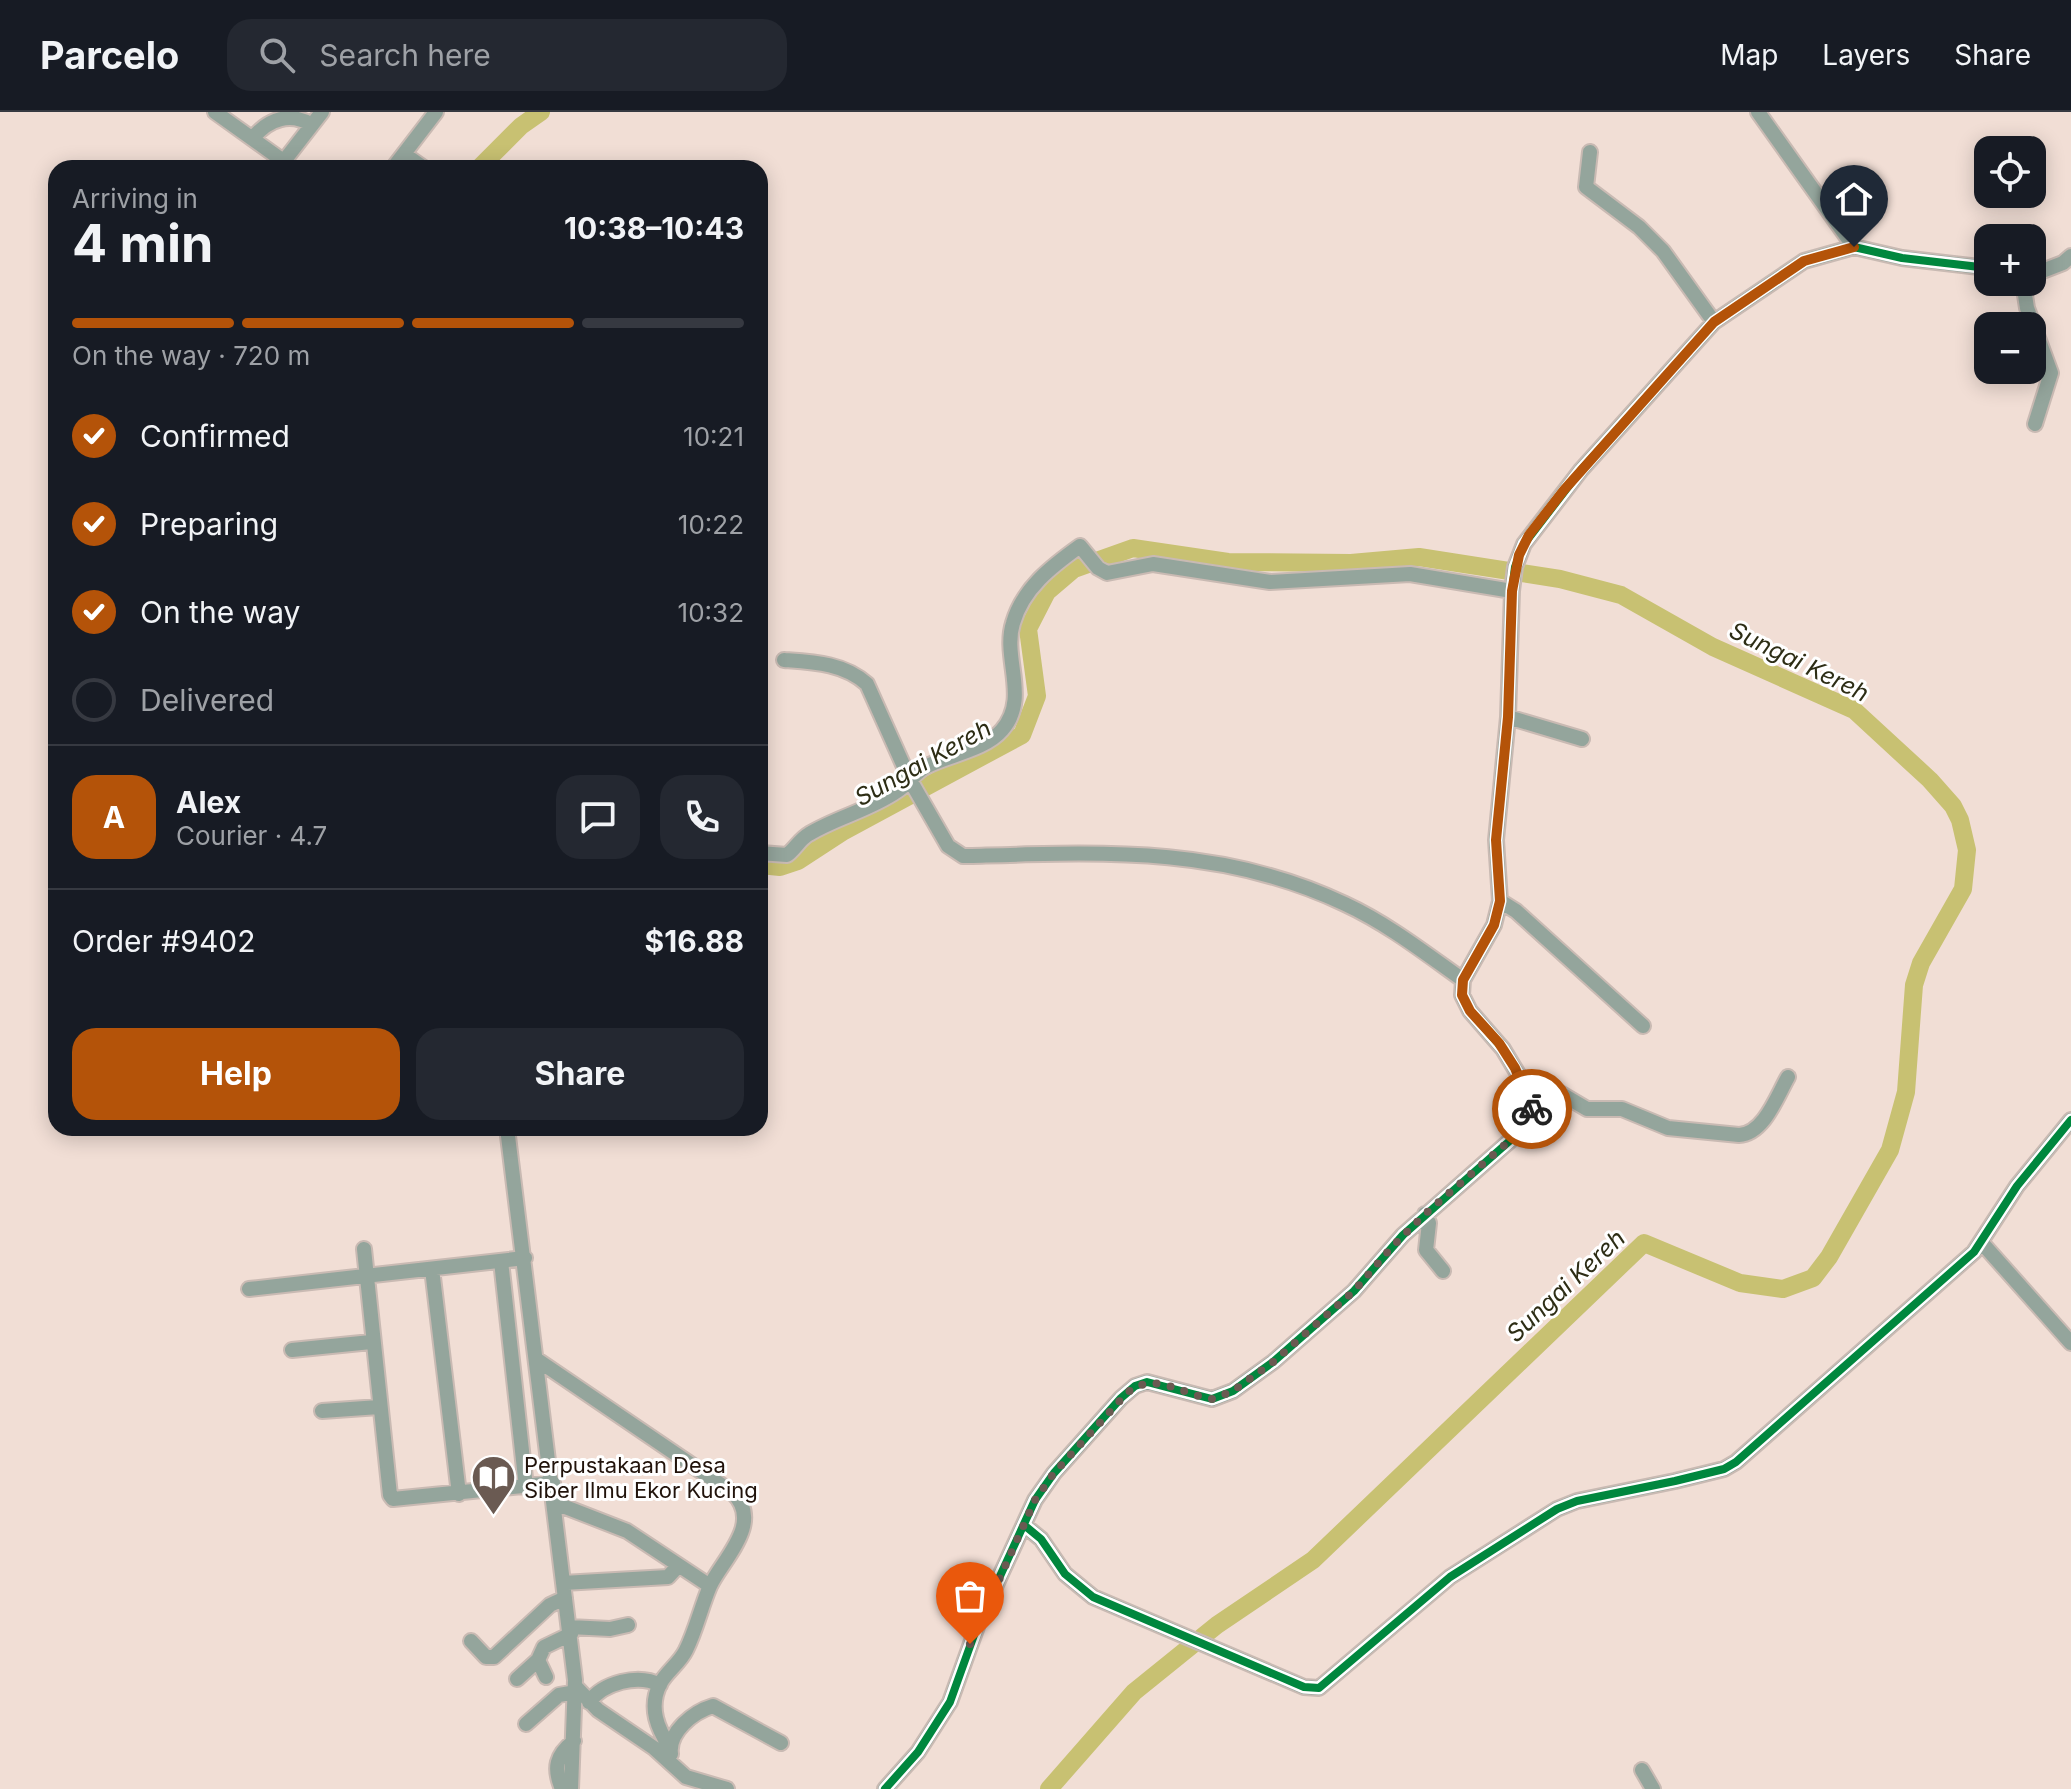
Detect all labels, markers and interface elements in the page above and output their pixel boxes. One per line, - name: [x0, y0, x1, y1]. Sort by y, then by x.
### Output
- search box: [227, 19, 787, 91]
- text: Parcelo: [40, 32, 179, 78]
- icon: search: [255, 33, 299, 77]
- text: Search here: [319, 37, 491, 73]
- text: Map: [1720, 38, 1778, 72]
- text: Layers: [1822, 38, 1910, 72]
- text: Share: [1954, 38, 2031, 72]
- map controls: [1974, 136, 2046, 384]
- button: locate: [1974, 136, 2046, 208]
- pin: [1820, 165, 1888, 247]
- icon: home: [1832, 177, 1876, 221]
- text: Arriving in: [72, 183, 198, 214]
- text: 10:38–10:43: [564, 210, 744, 246]
- text: 4 min: [72, 212, 213, 275]
- button: +: [1974, 224, 2046, 296]
- button: −: [1974, 312, 2046, 384]
- text: On the way · 720 m: [72, 340, 310, 371]
- icon: check: [72, 414, 116, 458]
- text: Confirmed: [140, 418, 290, 454]
- text: 10:21: [683, 421, 744, 452]
- icon: check: [72, 502, 116, 546]
- text: Preparing: [140, 506, 278, 542]
- text: 10:22: [678, 509, 744, 540]
- icon: check: [72, 590, 116, 634]
- text: On the way: [140, 594, 300, 630]
- text: 10:32: [678, 597, 744, 628]
- water label: Sungai Kereh: [1725, 615, 1874, 708]
- text: Delivered: [140, 682, 274, 718]
- water label: Sungai Kereh: [849, 713, 996, 812]
- button: chat: [556, 775, 640, 859]
- button: phone: [660, 775, 744, 859]
- text: Alex: [176, 784, 241, 820]
- text: A: [103, 799, 125, 835]
- text: Courier · 4.7: [176, 820, 327, 851]
- text: Order #9402: [72, 923, 256, 959]
- text: $16.88: [645, 923, 744, 959]
- button: Help: [72, 1028, 400, 1120]
- button: Share: [416, 1028, 744, 1120]
- courier: [1492, 1069, 1572, 1149]
- icon: bike: [1510, 1087, 1554, 1131]
- water label: Sungai Kereh: [1500, 1223, 1631, 1348]
- place label: Perpustakaan Desa Siber Ilmu Ekor Kucing: [524, 1452, 758, 1503]
- library icon: Perpustakaan Desa Siber Ilmu Ekor Kucing: [469, 1454, 517, 1517]
- pin: [936, 1562, 1004, 1644]
- icon: bag: [948, 1574, 992, 1618]

